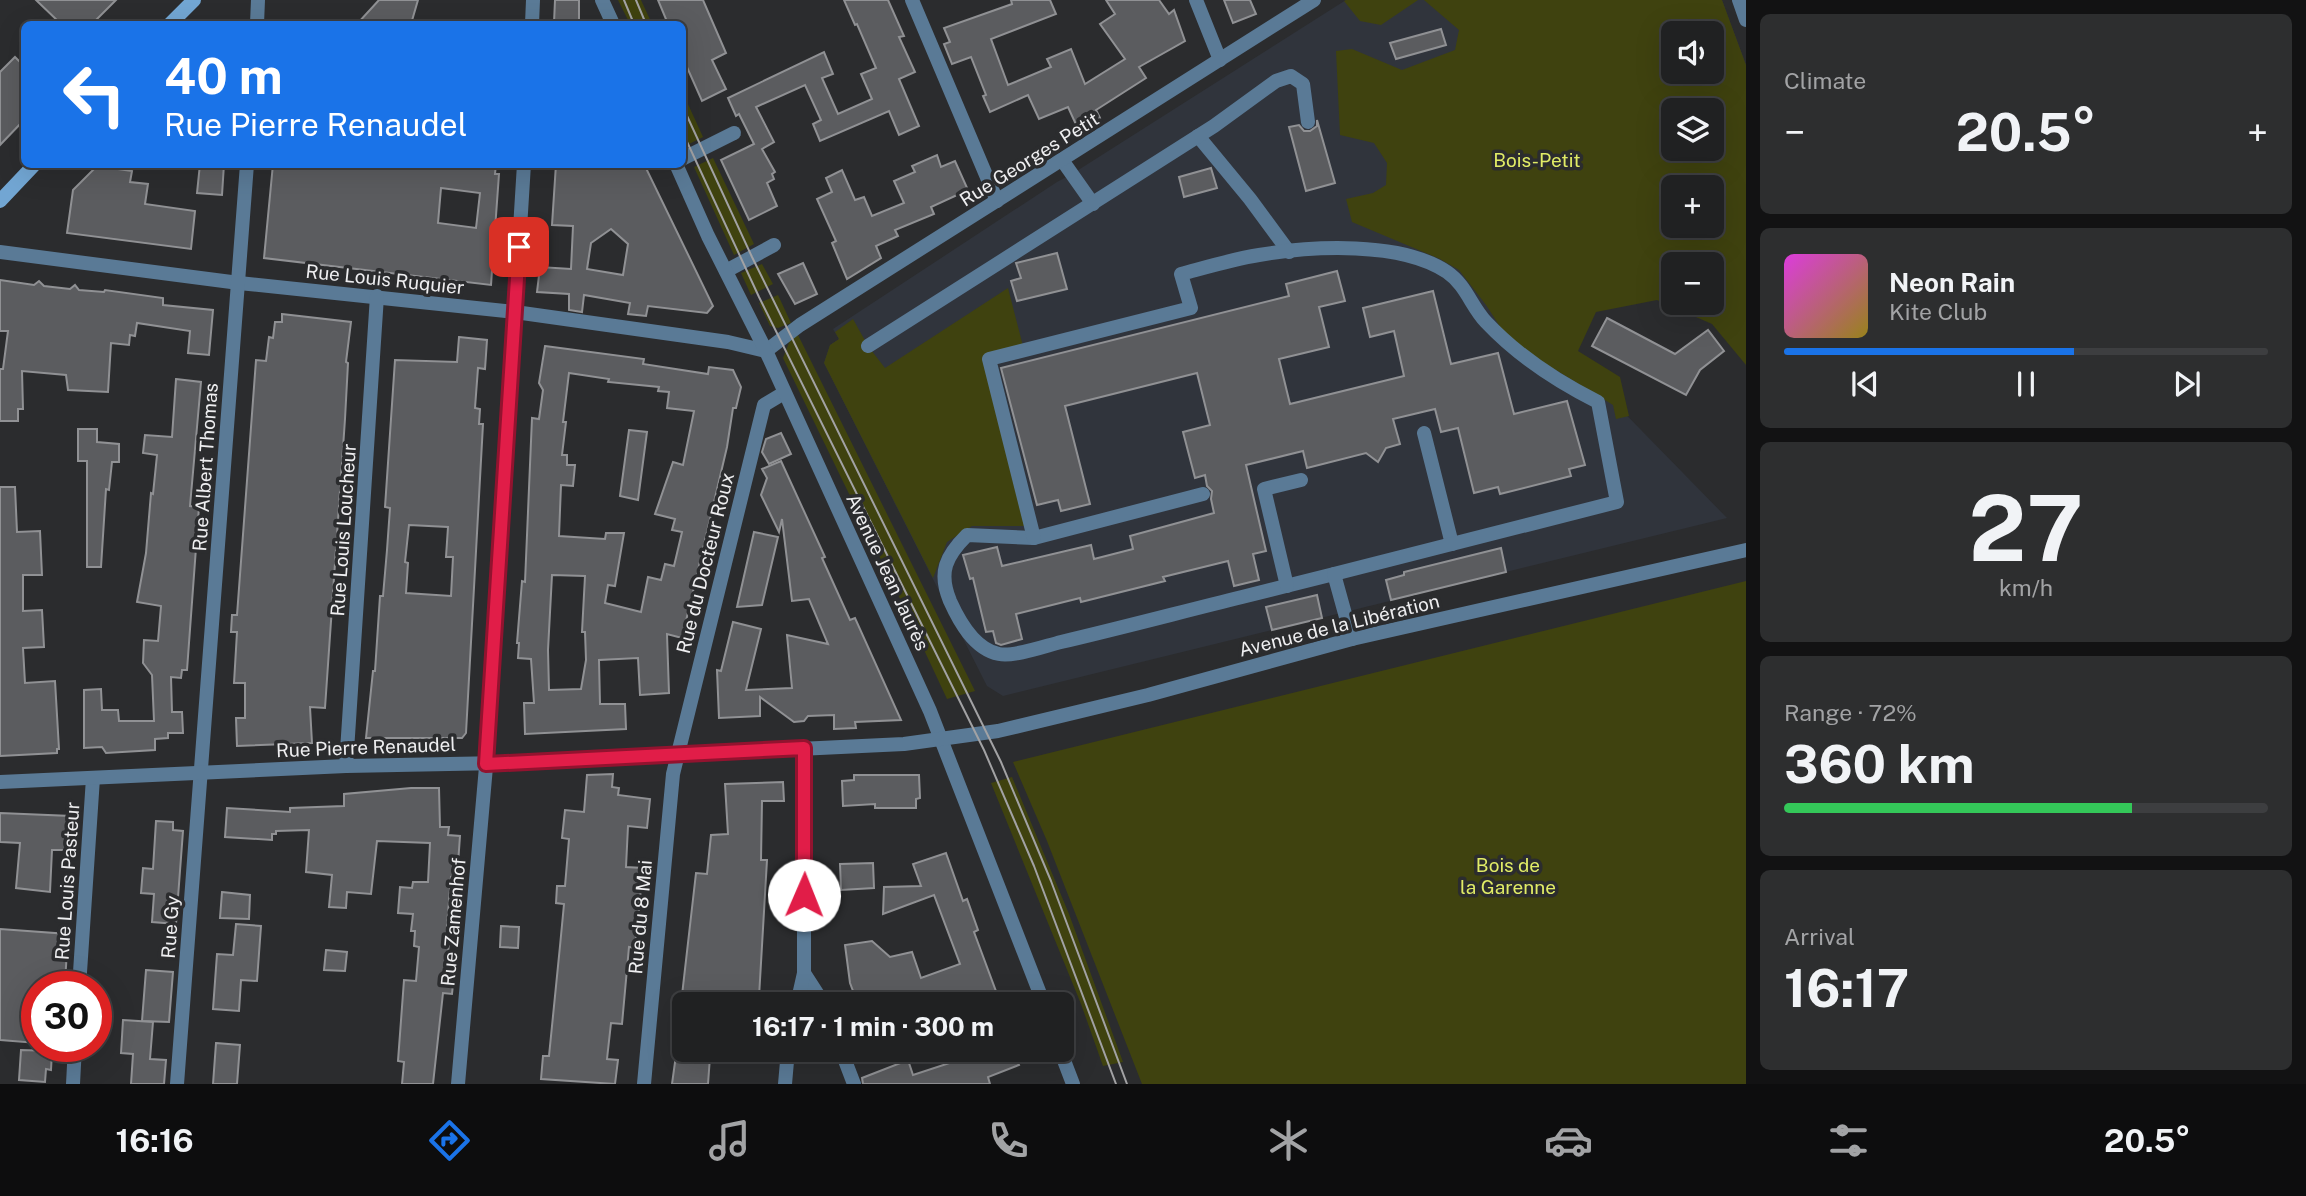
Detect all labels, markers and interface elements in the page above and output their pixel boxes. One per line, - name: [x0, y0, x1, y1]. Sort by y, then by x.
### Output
- map controls: [1661, 21, 1724, 315]
- button: sound: [1661, 21, 1724, 84]
- text: 40 m: [164, 47, 283, 105]
- icon: left: [49, 49, 140, 140]
- text: Climate: [1784, 67, 1866, 94]
- button: layers: [1661, 98, 1724, 161]
- text: 20.5°: [1956, 102, 2096, 163]
- text: Rue Pierre Renaudel: [164, 106, 467, 143]
- street label: Rue Georges Petit: [955, 107, 1103, 211]
- text: −: [1784, 110, 1805, 155]
- text: +: [2247, 110, 2268, 155]
- park label: Bois-Petit: [1493, 149, 1581, 171]
- button: +: [1661, 175, 1724, 238]
- pin: [489, 217, 549, 277]
- icon: arrive: [500, 228, 538, 266]
- button: −: [1661, 252, 1724, 315]
- street label: Rue Louis Ruquier: [305, 260, 465, 298]
- text: Neon Rain: [1889, 267, 2015, 298]
- text: Kite Club: [1889, 298, 1987, 325]
- icon: previous: [1846, 365, 1884, 403]
- icon: pause: [2007, 365, 2045, 403]
- icon: next: [2168, 365, 2206, 403]
- street label: Rue Albert Thomas: [188, 382, 222, 552]
- street label: Rue Louis Loucheur: [326, 443, 360, 617]
- street label: Rue du Docteur Roux: [672, 470, 738, 656]
- text: 27: [1969, 475, 2083, 581]
- street label: Avenue Jean Jaurès: [842, 490, 934, 654]
- text: km/h: [1999, 574, 2053, 601]
- street label: Avenue de la Libération: [1237, 589, 1441, 661]
- text: Range · 72%: [1784, 699, 1917, 726]
- street label: Rue Pierre Renaudel: [276, 733, 456, 761]
- text: 360 km: [1784, 734, 1975, 795]
- street label: Rue Louis Pasteur: [50, 801, 84, 961]
- park label: Bois de la Garenne: [1460, 854, 1556, 898]
- street label: Rue Zamenhof: [436, 857, 470, 987]
- position arrow: [767, 858, 841, 932]
- street label: Rue du 8 Mai: [624, 859, 656, 975]
- street label: Rue Gy: [157, 895, 183, 959]
- text: Arrival: [1784, 923, 1855, 950]
- text: 16:17: [1784, 958, 1909, 1019]
- speed limit sign: 30: [21, 971, 112, 1062]
- text: 16:17 · 1 min · 300 m: [752, 1011, 994, 1042]
- icon: directions: [425, 1116, 474, 1165]
- icon: music: [705, 1116, 754, 1165]
- icon: phone: [984, 1116, 1033, 1165]
- icon: climate: [1264, 1116, 1313, 1165]
- icon: car: [1544, 1116, 1593, 1165]
- icon: filters: [1824, 1116, 1873, 1165]
- text: 16:16: [115, 1122, 194, 1159]
- text: 20.5°: [2104, 1122, 2190, 1159]

